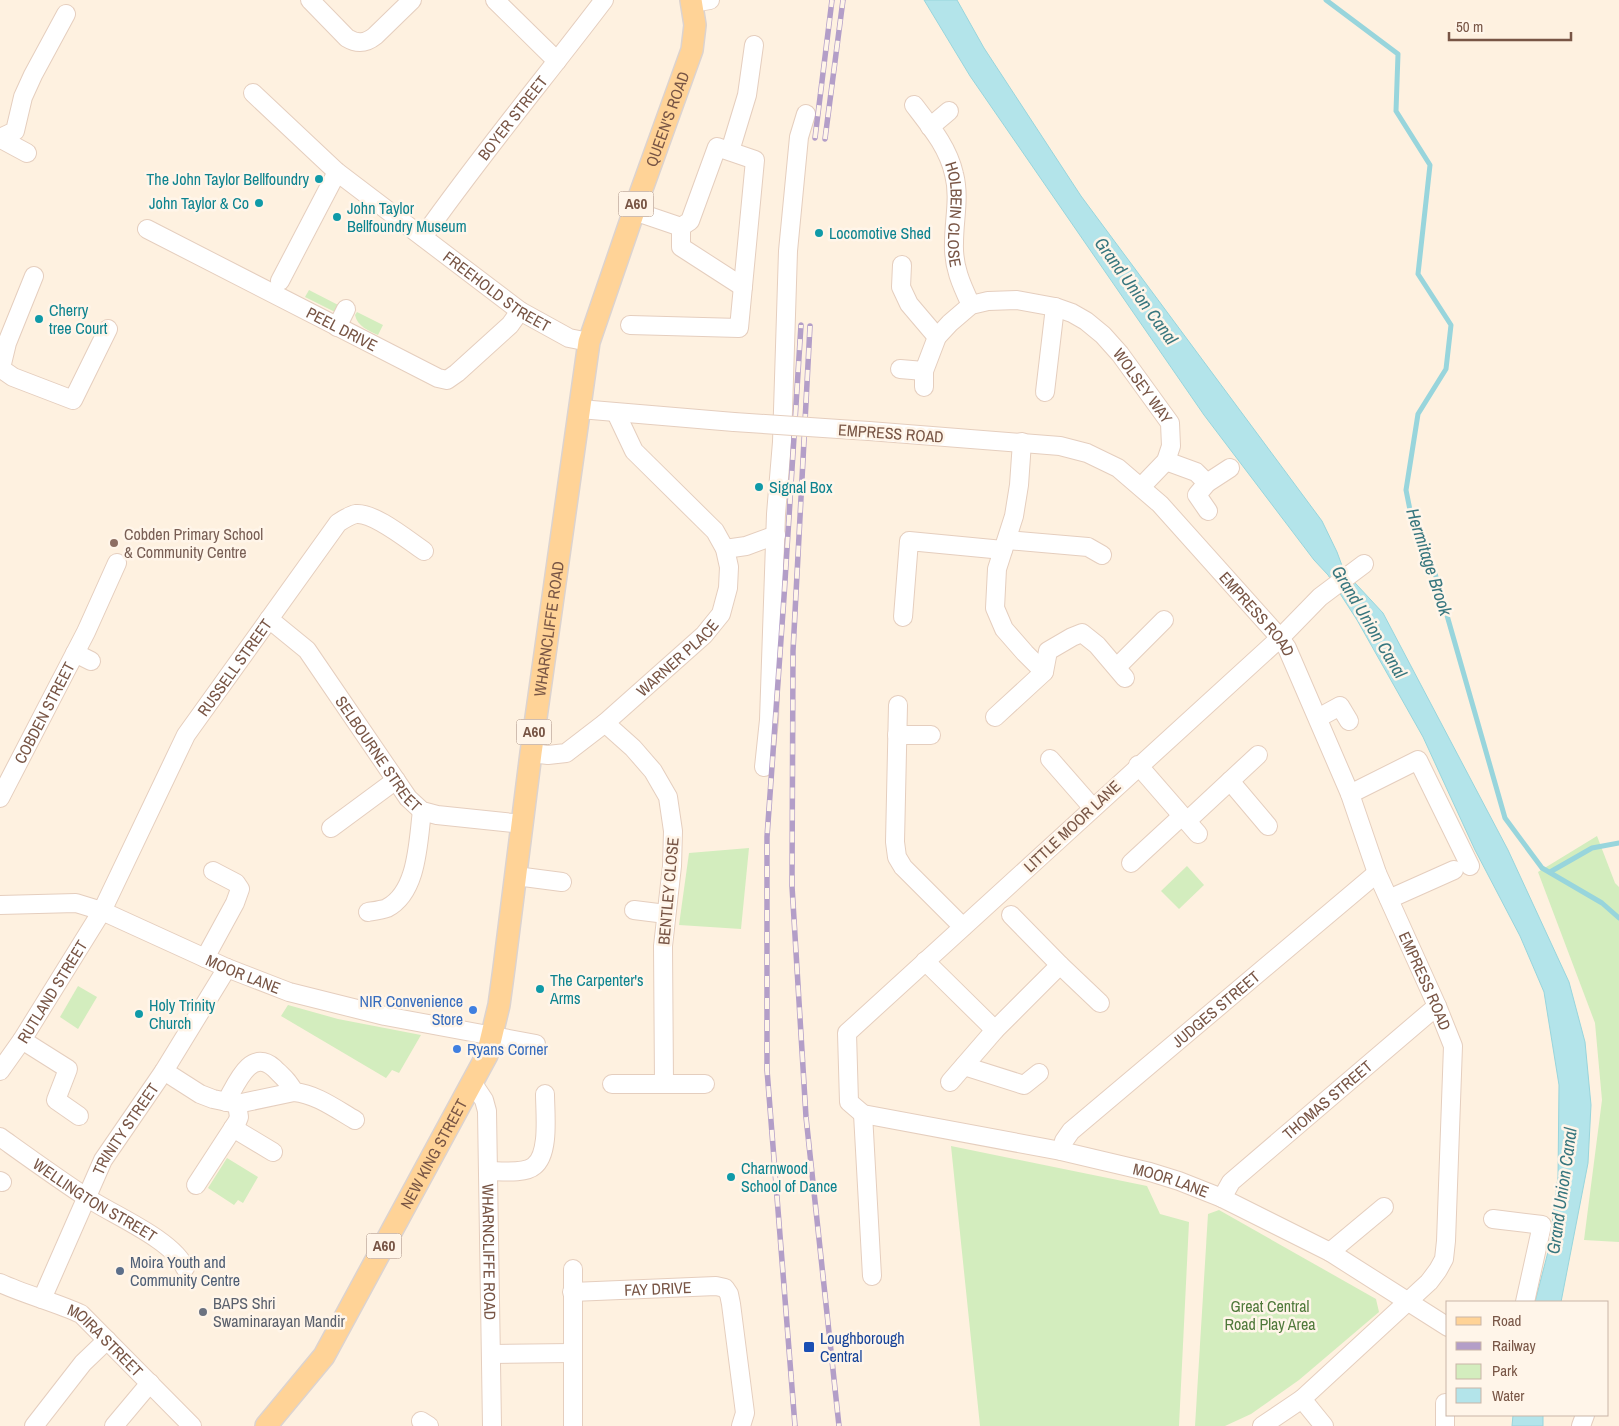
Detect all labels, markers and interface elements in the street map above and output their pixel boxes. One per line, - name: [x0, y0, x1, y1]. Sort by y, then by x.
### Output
- scale bar: [1449, 10, 1572, 42]
- text: 50 m: [1456, 16, 1483, 37]
- street label: QUEEN'S ROAD: [640, 68, 694, 170]
- street label: BOYER STREET: [473, 71, 552, 165]
- street label: HOLBEIN CLOSE: [940, 159, 968, 269]
- place label: The John Taylor Bellfoundry: [146, 168, 309, 190]
- marker: The John Taylor Bellfoundry: [313, 173, 325, 185]
- place label: John Taylor & Co: [149, 192, 249, 214]
- road number: A60: [618, 192, 654, 216]
- marker: John Taylor & Co: [253, 197, 265, 209]
- place label: John Taylor Bellfoundry Museum: [347, 197, 467, 237]
- marker: John Taylor Bellfoundry Museum: [331, 211, 343, 223]
- place label: Locomotive Shed: [829, 222, 931, 244]
- marker: Locomotive Shed: [813, 227, 825, 239]
- water label: Grand Union Canal: [1089, 232, 1184, 350]
- street label: FREEHOLD STREET: [439, 246, 555, 337]
- place label: Cherry tree Court: [49, 299, 108, 339]
- street label: PEEL DRIVE: [303, 301, 381, 356]
- marker: Cherry tree Court: [33, 313, 45, 325]
- street label: WOLSEY WAY: [1108, 343, 1178, 428]
- street label: EMPRESS ROAD: [838, 418, 944, 448]
- place label: Signal Box: [769, 476, 833, 498]
- marker: Signal Box: [753, 481, 765, 493]
- water label: Hermitage Brook: [1400, 505, 1459, 619]
- place label: Cobden Primary School & Community Centre: [124, 523, 263, 563]
- marker: Cobden Primary School & Community Centre: [108, 537, 120, 549]
- street label: WHARNCLIFFE ROAD: [528, 560, 569, 698]
- water label: Grand Union Canal: [1326, 561, 1413, 683]
- street label: EMPRESS ROAD: [1214, 567, 1300, 659]
- street label: RUSSELL STREET: [192, 614, 277, 720]
- street label: WARNER PLACE: [632, 615, 724, 701]
- street label: COBDEN STREET: [9, 658, 80, 767]
- street label: SELBOURNE STREET: [330, 691, 427, 816]
- road number: A60: [516, 720, 552, 744]
- street label: LITTLE MOOR LANE: [1019, 775, 1125, 877]
- street label: BENTLEY CLOSE: [652, 836, 684, 946]
- street label: EMPRESS ROAD: [1394, 928, 1457, 1033]
- street label: RUTLAND STREET: [12, 936, 92, 1047]
- street label: MOOR LANE: [202, 949, 284, 999]
- street label: JUDGES STREET: [1167, 965, 1264, 1052]
- place label: The Carpenter's Arms: [549, 969, 644, 1009]
- marker: The Carpenter's Arms: [534, 983, 546, 995]
- place label: NIR Convenience Store: [359, 990, 463, 1030]
- place label: Holy Trinity Church: [149, 994, 216, 1034]
- marker: NIR Convenience Store: [467, 1004, 479, 1016]
- marker: Holy Trinity Church: [133, 1008, 145, 1020]
- place label: Ryans Corner: [467, 1038, 549, 1060]
- marker: Ryans Corner: [451, 1043, 463, 1055]
- street label: THOMAS STREET: [1278, 1055, 1377, 1144]
- street label: TRINITY STREET: [87, 1078, 164, 1178]
- street label: NEW KING STREET: [395, 1095, 472, 1213]
- water label: Grand Union Canal: [1540, 1126, 1583, 1256]
- street label: WELLINGTON STREET: [29, 1153, 161, 1247]
- place label: Charnwood School of Dance: [741, 1157, 837, 1197]
- street label: MOOR LANE: [1131, 1157, 1212, 1203]
- marker: Charnwood School of Dance: [725, 1171, 737, 1183]
- street label: WHARNCLIFFE ROAD: [477, 1184, 501, 1320]
- road number: A60: [366, 1234, 402, 1258]
- place label: Moira Youth and Community Centre: [130, 1251, 240, 1291]
- marker: Moira Youth and Community Centre: [114, 1265, 126, 1277]
- street label: FAY DRIVE: [624, 1276, 692, 1301]
- place label: BAPS Shri Swaminarayan Mandir: [213, 1292, 346, 1332]
- park label: Great Central Road Play Area: [1224, 1295, 1316, 1335]
- street label: MOIRA STREET: [64, 1298, 148, 1382]
- legend: [1446, 1301, 1609, 1416]
- marker: BAPS Shri Swaminarayan Mandir: [197, 1306, 209, 1318]
- text: Road: [1492, 1310, 1521, 1331]
- place label: Loughborough Central: [820, 1327, 905, 1367]
- text: Railway: [1492, 1335, 1537, 1356]
- marker: Loughborough Central: [802, 1340, 816, 1354]
- text: Park: [1492, 1360, 1518, 1381]
- text: Water: [1492, 1385, 1524, 1406]

